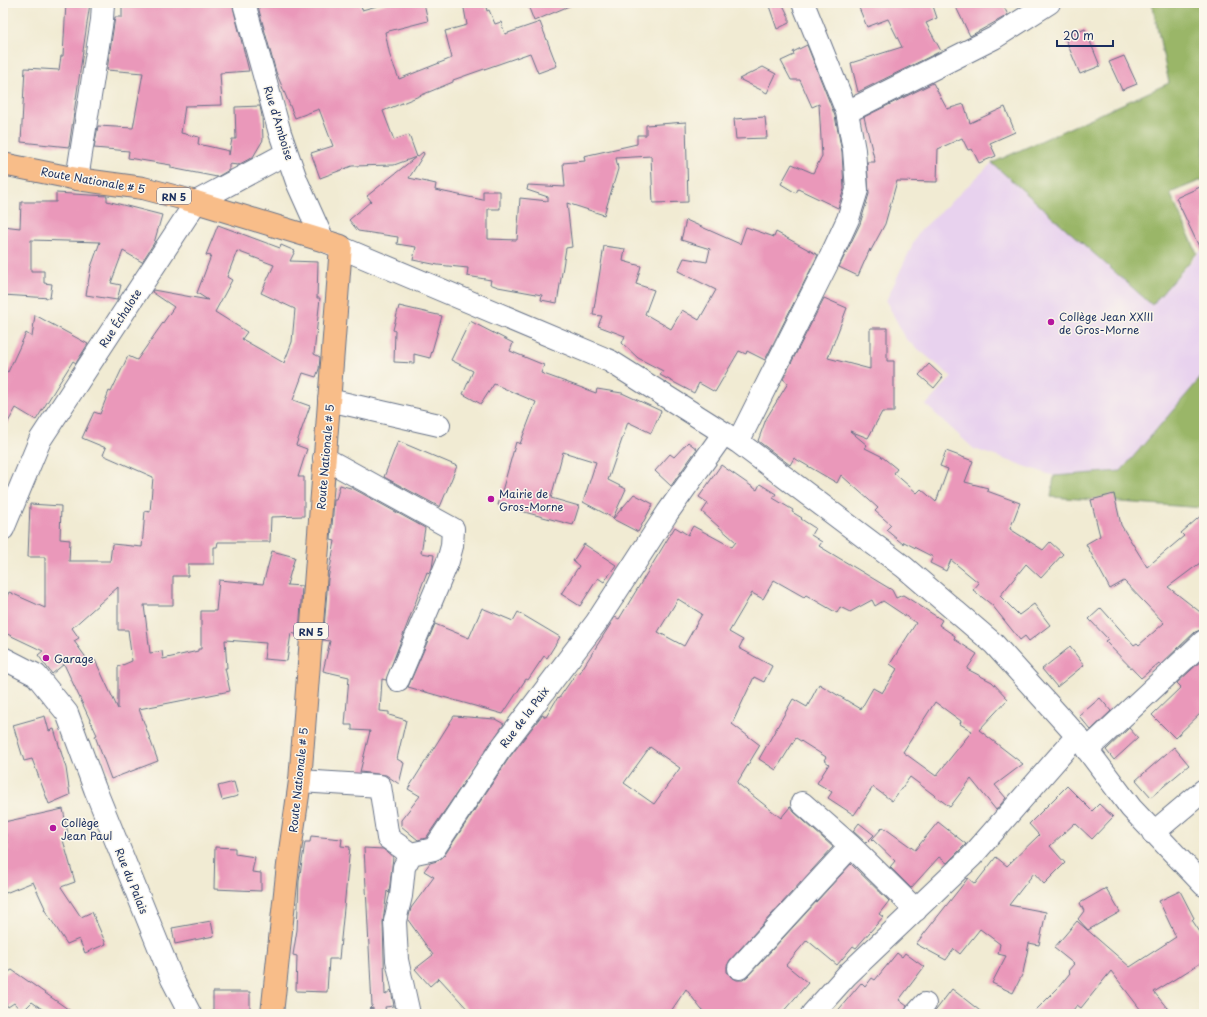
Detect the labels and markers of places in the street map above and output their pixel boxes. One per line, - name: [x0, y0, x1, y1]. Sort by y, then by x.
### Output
- place label: Collège Jean XXIII de Gros-Morne: [1059, 308, 1153, 338]
- marker: Collège Jean XXIII de Gros-Morne: [1046, 317, 1056, 327]
- place label: Mairie de Gros-Morne: [499, 485, 564, 515]
- marker: Mairie de Gros-Morne: [486, 494, 496, 504]
- place label: Garage: [54, 650, 94, 667]
- marker: Garage: [41, 653, 51, 663]
- place label: Collège Jean Paul: [61, 814, 112, 844]
- marker: Collège Jean Paul: [48, 823, 58, 833]

